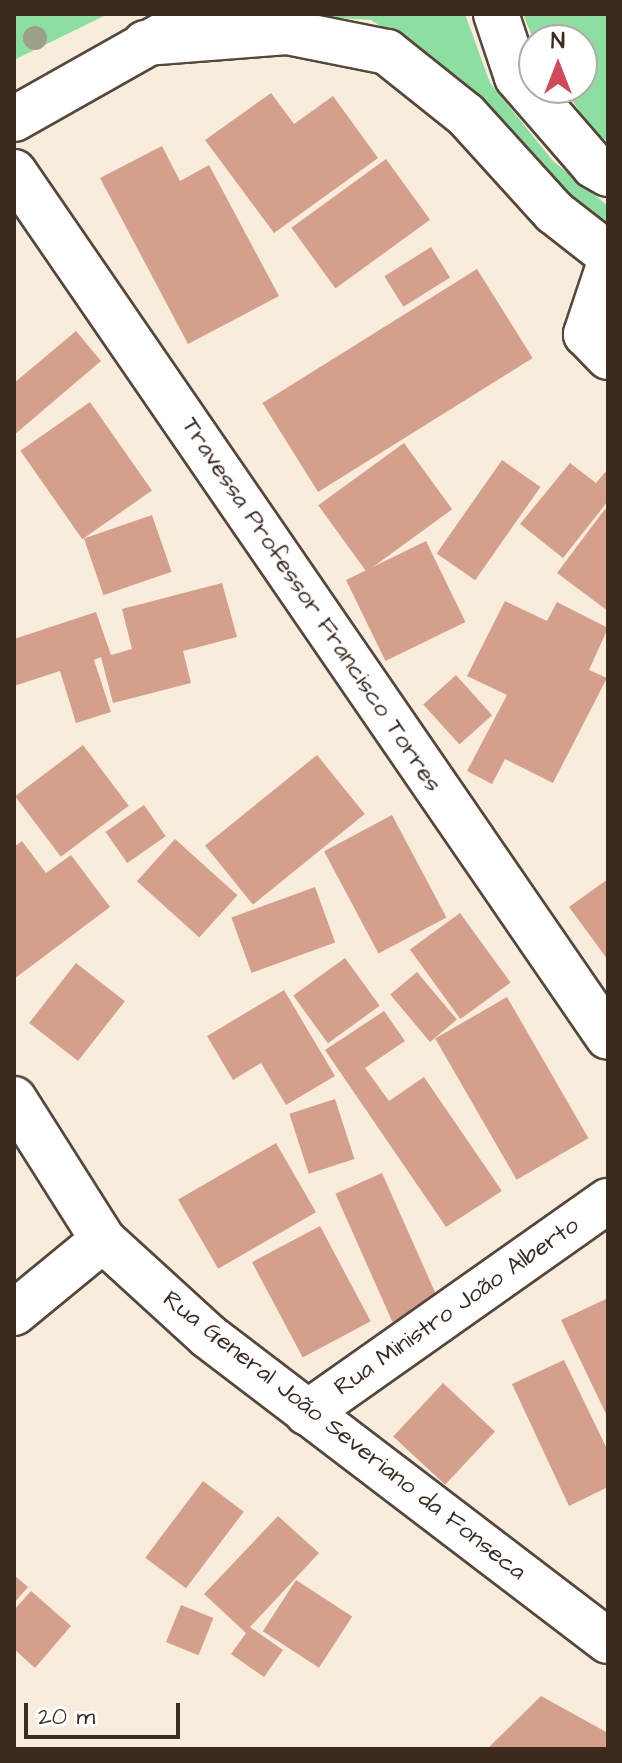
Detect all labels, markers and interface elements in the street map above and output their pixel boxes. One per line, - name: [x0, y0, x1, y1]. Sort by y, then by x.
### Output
- north arrow: [518, 24, 598, 104]
- text: N: [551, 26, 565, 57]
- street label: Travessa Professor Francisco Torres: [175, 413, 447, 797]
- street label: Rua Ministro João Alberto: [329, 1211, 585, 1403]
- street label: Rua General João Severiano da Fonseca: [157, 1285, 531, 1587]
- scale bar: [28, 1687, 184, 1737]
- text: 20 m: [38, 1700, 95, 1734]

